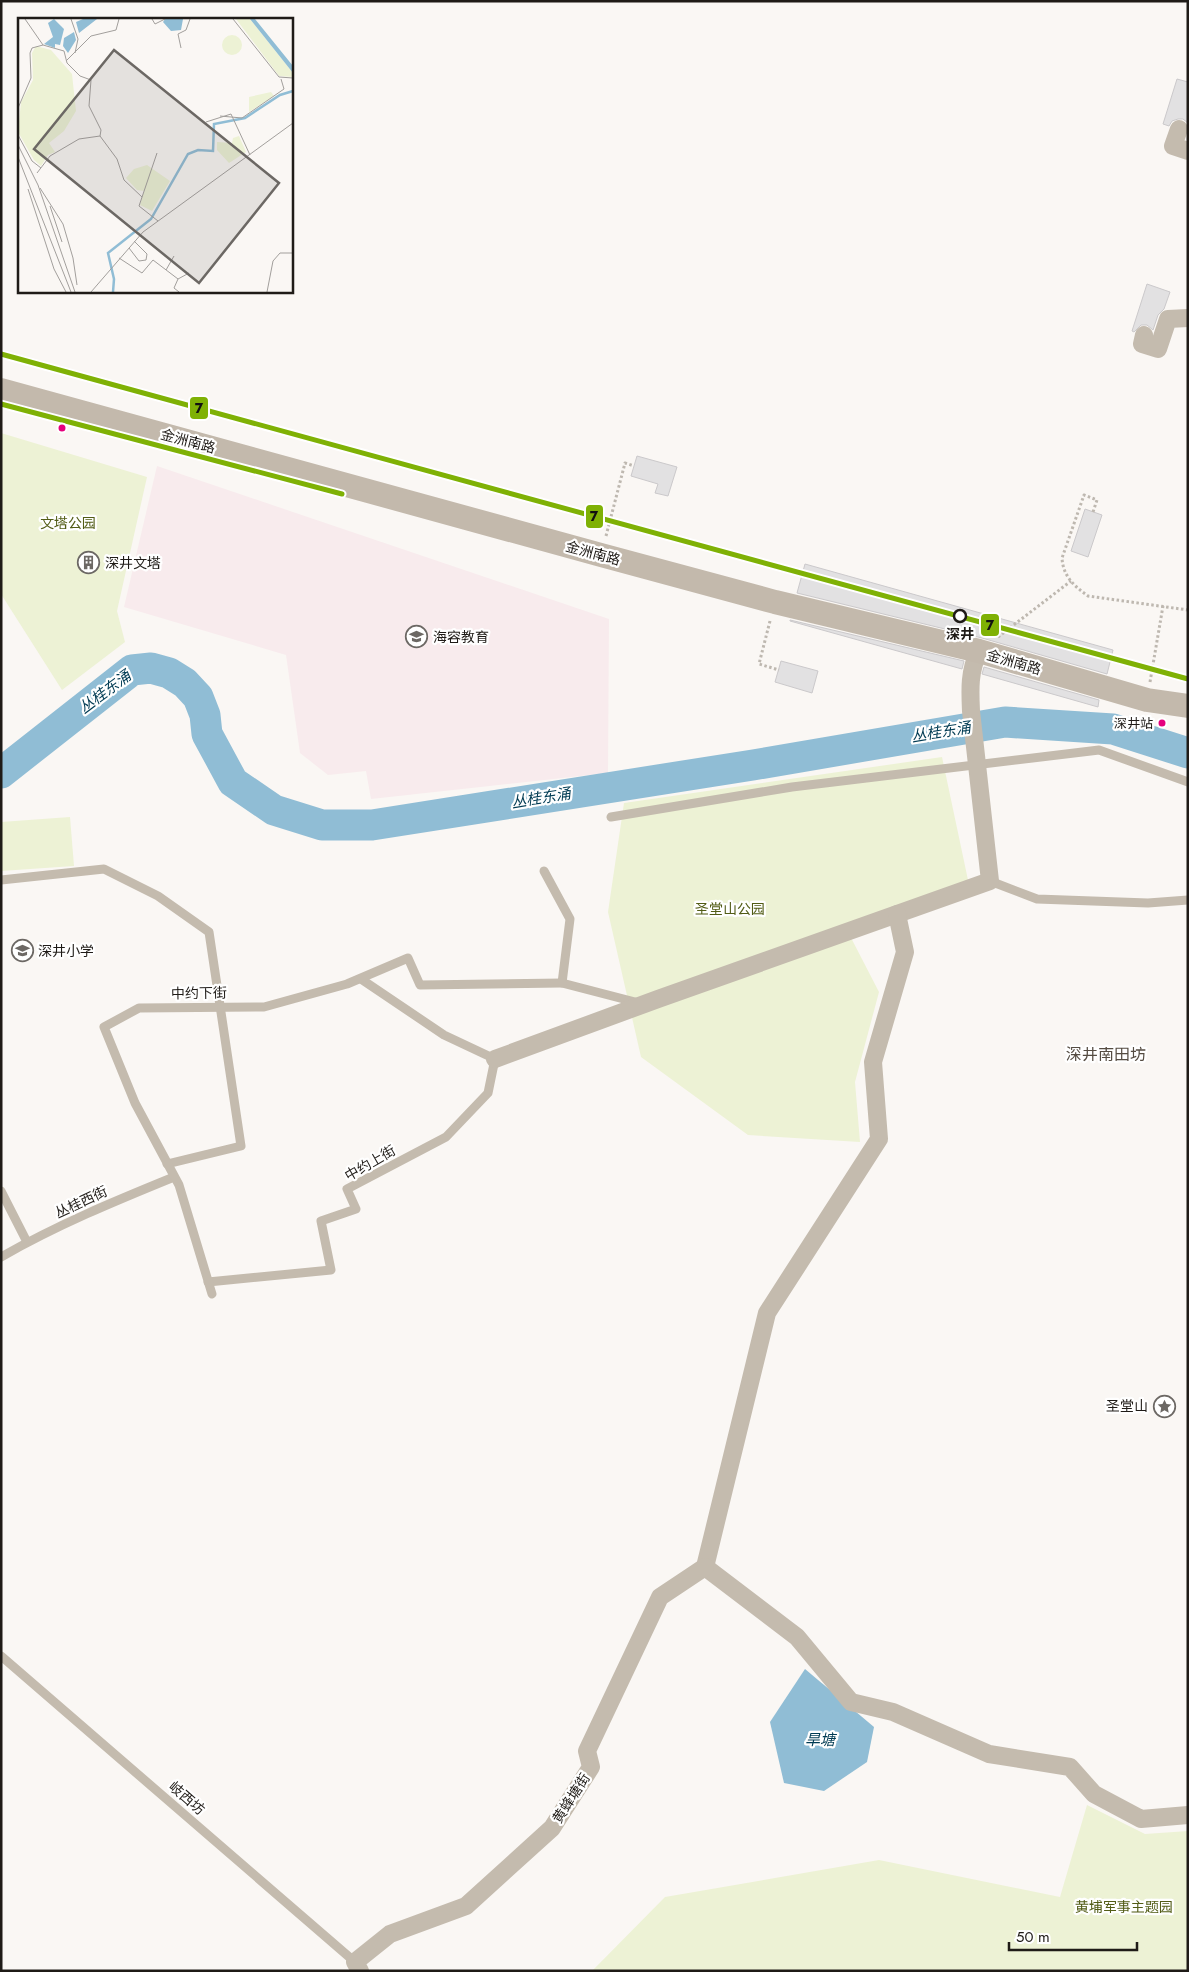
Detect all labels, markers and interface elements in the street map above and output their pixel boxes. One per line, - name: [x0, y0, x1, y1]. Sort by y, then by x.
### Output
- inset map: [18, 18, 292, 292]
- line badge: 7: [189, 396, 209, 420]
- text: 7: [195, 398, 204, 418]
- unlabelled marker: [57, 423, 67, 433]
- street label: 金洲南路: [158, 424, 218, 458]
- line badge: 7: [585, 504, 604, 529]
- text: 7: [590, 506, 599, 526]
- park label: 文塔公园: [40, 513, 96, 533]
- street label: 金洲南路: [563, 536, 623, 570]
- building icon: 深井文塔: [77, 551, 101, 575]
- place label: 深井文塔: [105, 553, 161, 573]
- marker: 深井: [953, 609, 967, 623]
- line badge: 7: [980, 613, 1000, 637]
- text: 7: [986, 615, 995, 635]
- place label: 深井: [946, 624, 974, 644]
- school or university icon: 海容教育: [405, 625, 429, 649]
- place label: 海容教育: [433, 627, 489, 647]
- street label: 金洲南路: [984, 645, 1044, 679]
- water label: 丛桂东涌: [74, 664, 137, 719]
- place label: 深井站: [1114, 714, 1153, 733]
- water label: 丛桂东涌: [910, 716, 974, 748]
- marker: 深井站: [1157, 718, 1167, 728]
- water label: 丛桂东涌: [510, 782, 574, 814]
- park label: 圣堂山公园: [695, 899, 765, 919]
- school or university icon: 深井小学: [10, 939, 34, 963]
- place label: 深井小学: [38, 941, 94, 961]
- street label: 中约下街: [171, 983, 227, 1003]
- district label: 深井南田坊: [1066, 1043, 1146, 1066]
- street label: 中约上街: [341, 1140, 399, 1186]
- street label: 丛桂西街: [51, 1181, 111, 1223]
- place icon: 圣堂山: [1152, 1394, 1176, 1418]
- place label: 圣堂山: [1106, 1396, 1148, 1416]
- water label: 旱塘: [805, 1729, 838, 1751]
- street label: 黄蜂塘街: [547, 1769, 595, 1827]
- street label: 岐西坊: [165, 1777, 209, 1819]
- park label: 黄埔军事主题园: [1075, 1897, 1173, 1917]
- scale bar: [1009, 1920, 1136, 1952]
- text: 50 m: [1016, 1926, 1050, 1948]

